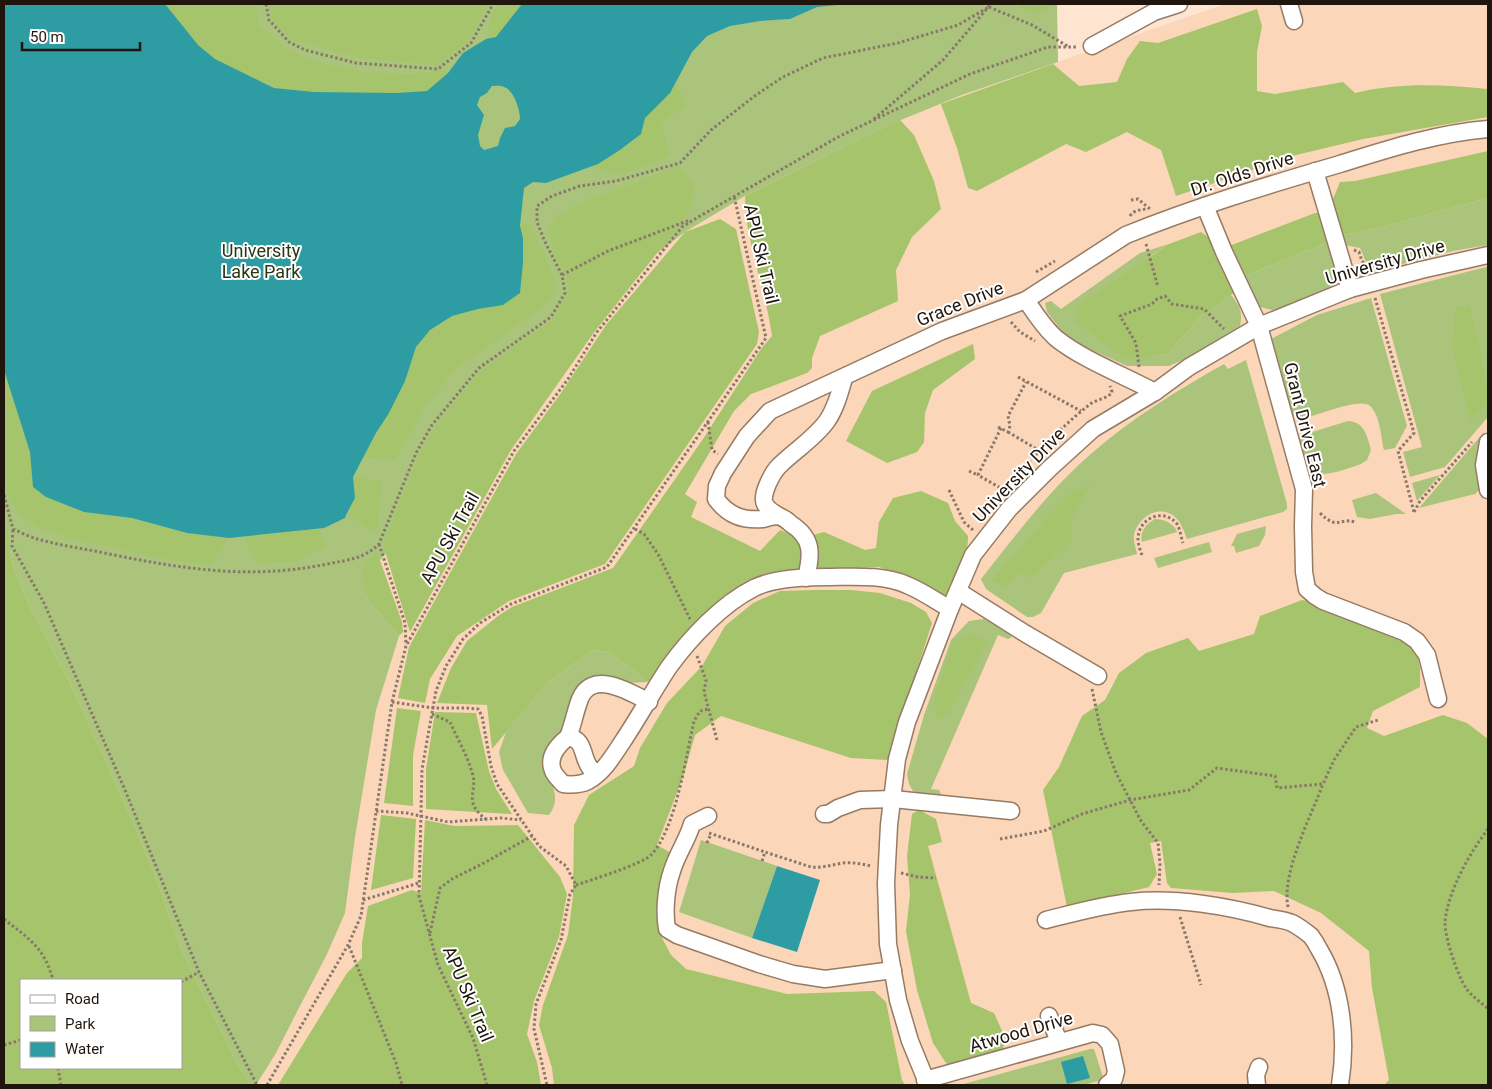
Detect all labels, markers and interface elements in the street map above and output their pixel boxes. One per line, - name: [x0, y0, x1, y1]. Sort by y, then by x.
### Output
- scale bar: [22, 20, 140, 52]
- text: 50 m: [30, 28, 64, 46]
- street label: Dr. Olds Drive: [1188, 147, 1296, 200]
- street label: APU Ski Trail: [740, 202, 783, 306]
- street label: University Drive: [1323, 234, 1447, 289]
- park label: University Lake Park: [222, 240, 301, 282]
- street label: Grace Drive: [913, 277, 1006, 330]
- street label: Grant Drive East: [1280, 360, 1331, 490]
- street label: University Drive: [968, 423, 1069, 526]
- street label: APU Ski Trail: [416, 488, 483, 587]
- street label: APU Ski Trail: [439, 943, 498, 1045]
- legend: [20, 979, 182, 1069]
- text: Road: [65, 990, 99, 1008]
- street label: Atwood Drive: [967, 1007, 1075, 1056]
- text: Park: [65, 1015, 96, 1033]
- text: Water: [65, 1040, 104, 1058]

